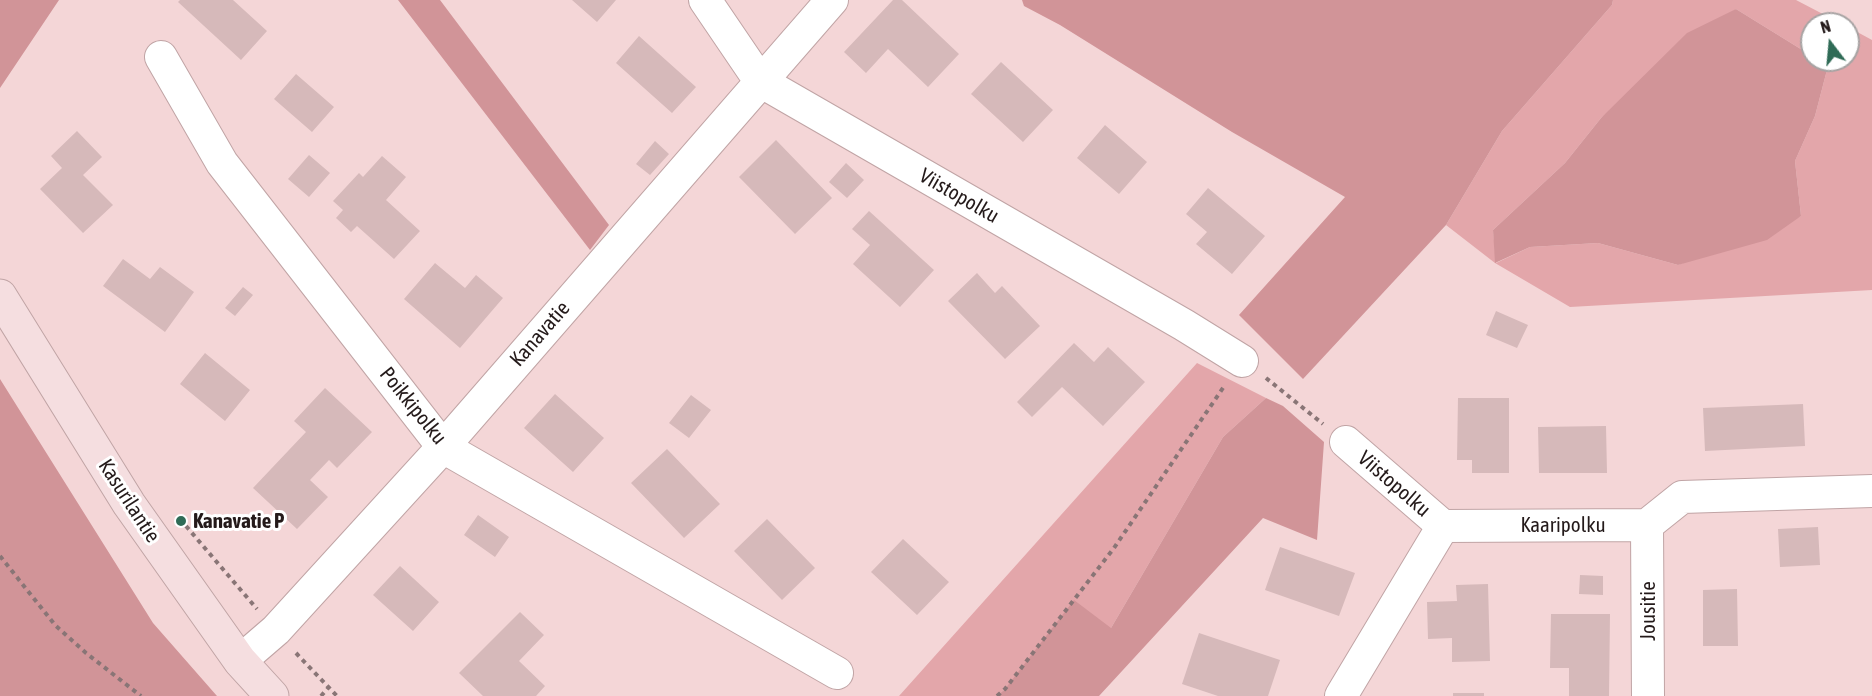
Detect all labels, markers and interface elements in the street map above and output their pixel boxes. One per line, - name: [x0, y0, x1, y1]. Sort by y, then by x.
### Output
- north arrow: [1800, 12, 1860, 72]
- text: N: [1819, 17, 1833, 37]
- street label: Viistopolku: [915, 163, 1003, 229]
- street label: Kanavatie: [505, 296, 575, 372]
- street label: Poikkipolku: [374, 362, 452, 450]
- street label: Viistopolku: [1353, 446, 1435, 522]
- street label: Kasurilantie: [93, 455, 165, 547]
- place label: Kanavatie P: [193, 508, 284, 534]
- street label: Kaaripolku: [1520, 512, 1606, 538]
- marker: Kanavatie P: [174, 514, 188, 528]
- street label: Jousitie: [1635, 581, 1661, 641]

